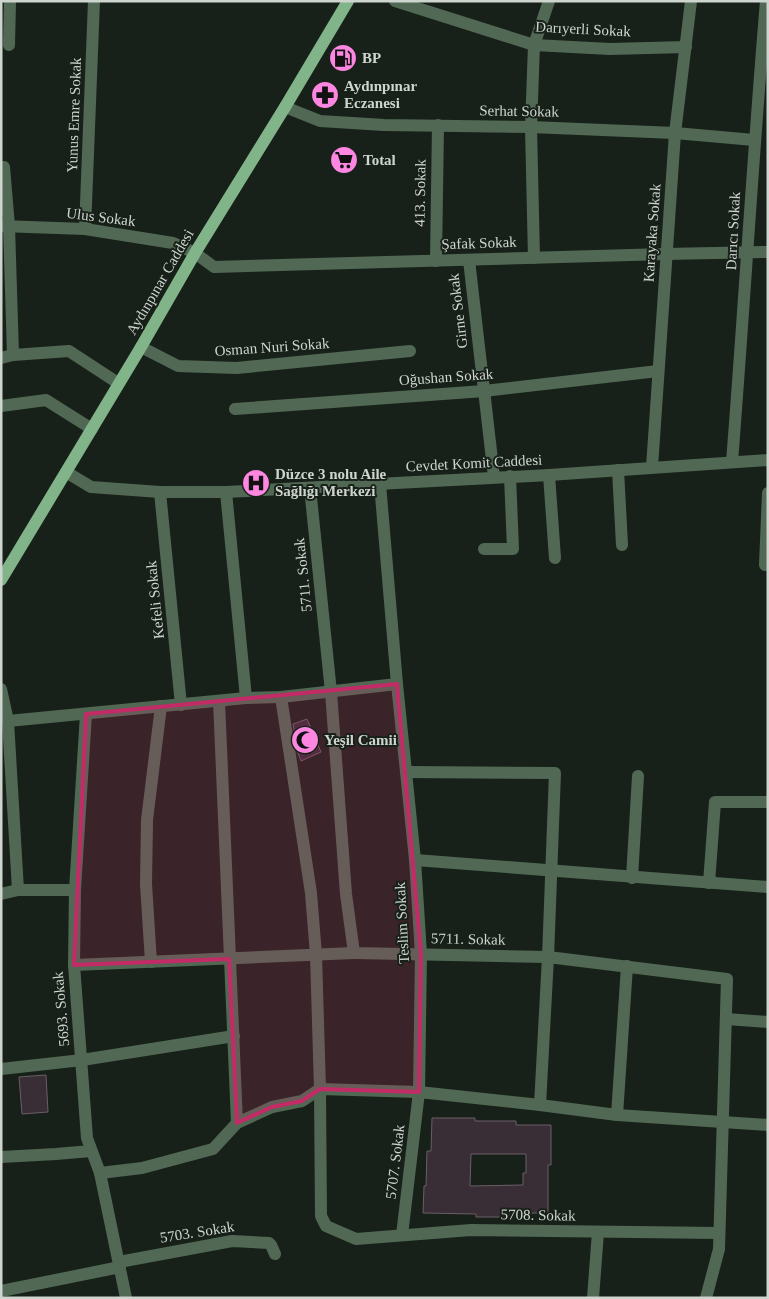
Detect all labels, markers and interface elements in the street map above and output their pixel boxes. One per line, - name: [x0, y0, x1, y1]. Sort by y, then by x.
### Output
- street label: Darıyerli Sokak: [535, 19, 632, 40]
- fuel station icon: BP: [328, 43, 358, 73]
- place label: BP: [362, 50, 381, 66]
- street label: Yunus Emre Sokak: [64, 57, 84, 173]
- place label: Aydınpınar Eczanesi: [344, 78, 417, 111]
- pharmacy icon: Aydınpınar Eczanesi: [310, 80, 340, 110]
- street label: Serhat Sokak: [479, 102, 559, 120]
- supermarket icon: Total: [329, 145, 359, 175]
- place label: Total: [363, 152, 396, 168]
- street label: 413. Sokak: [411, 159, 429, 227]
- street label: Karayaka Sokak: [641, 183, 663, 283]
- street label: Darıcı Sokak: [723, 191, 743, 271]
- street label: Ulus Sokak: [65, 205, 137, 229]
- street label: Aydınpınar Caddesi: [123, 226, 197, 338]
- street label: Şafak Sokak: [441, 234, 517, 252]
- street label: Girne Sokak: [445, 272, 471, 349]
- street label: Osman Nuri Sokak: [214, 335, 330, 359]
- street label: Oğushan Sokak: [398, 366, 494, 388]
- street label: Cevdet Komit Caddesi: [405, 451, 543, 475]
- place label: Düzce 3 nolu Aile Sağlığı Merkezi: [275, 466, 387, 499]
- hospital icon: Düzce 3 nolu Aile Sağlığı Merkezi: [241, 468, 271, 498]
- street label: 5711. Sokak: [291, 537, 315, 613]
- street label: Kefeli Sokak: [143, 560, 167, 640]
- mosque icon: Yeşil Camii: [290, 725, 320, 755]
- place label: Yeşil Camii: [324, 732, 397, 748]
- street label: Teslim Sokak: [392, 881, 412, 964]
- street label: 5711. Sokak: [431, 930, 506, 948]
- street label: 5693. Sokak: [50, 970, 72, 1047]
- street label: 5707. Sokak: [382, 1123, 408, 1200]
- street label: 5708. Sokak: [500, 1206, 576, 1224]
- street label: 5703. Sokak: [159, 1218, 236, 1246]

